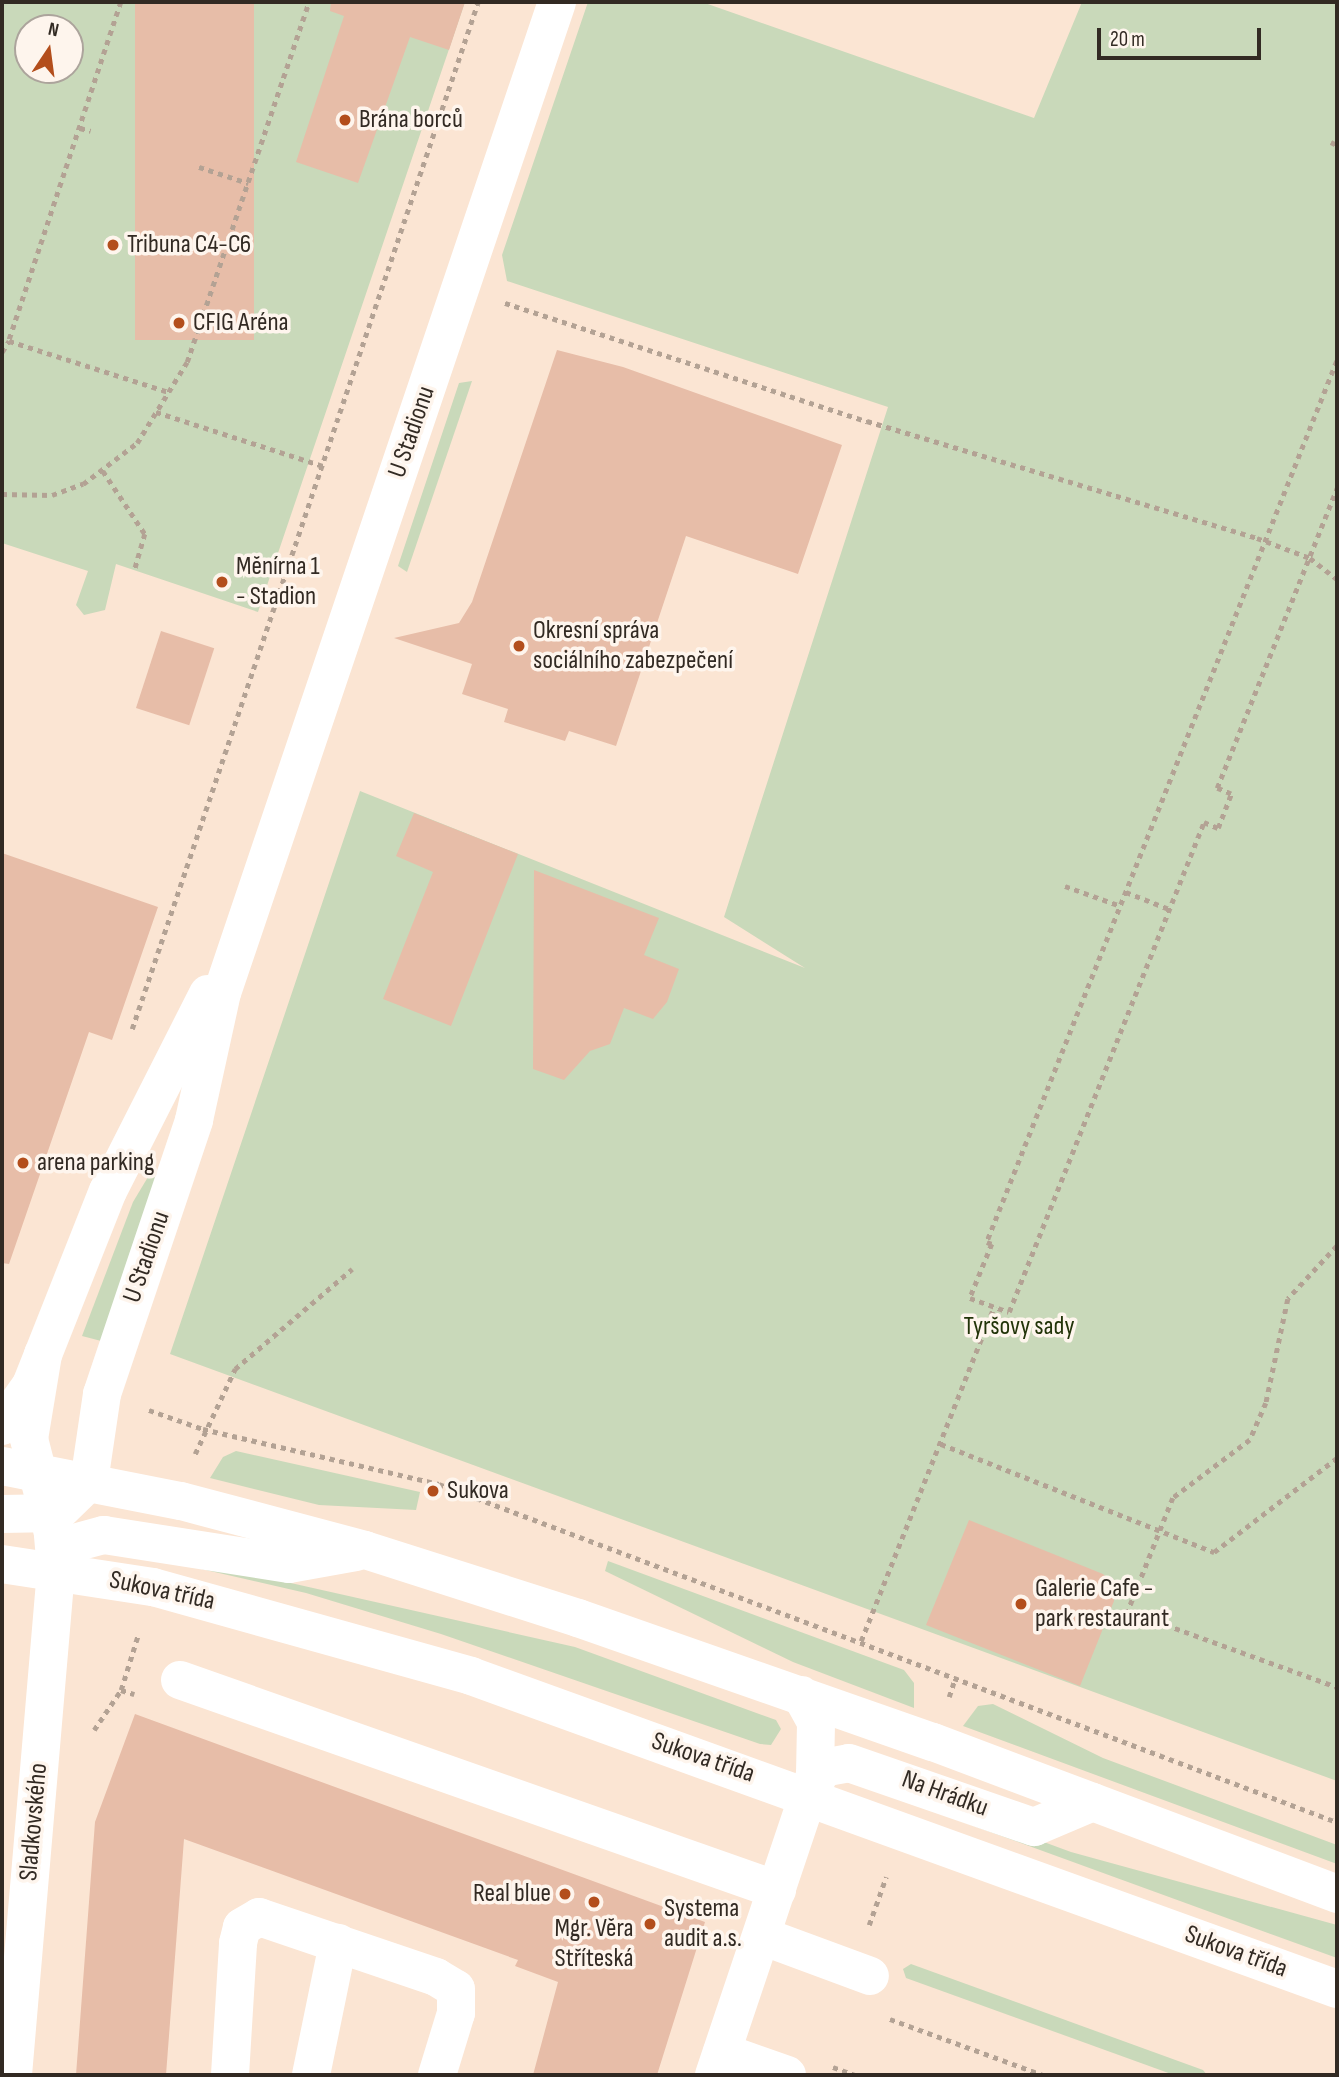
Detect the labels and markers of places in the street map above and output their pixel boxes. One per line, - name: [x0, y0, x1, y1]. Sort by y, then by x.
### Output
- place label: Brána borců: [359, 104, 463, 136]
- marker: Brána borců: [337, 112, 353, 128]
- place label: Tribuna C4-C6: [127, 229, 251, 261]
- marker: Tribuna C4-C6: [105, 237, 121, 253]
- place label: CFIG Aréna: [193, 307, 289, 339]
- marker: CFIG Aréna: [171, 315, 187, 331]
- place label: Měnírna 1 - Stadion: [236, 551, 320, 612]
- marker: Měnírna 1 - Stadion: [214, 574, 230, 590]
- place label: Okresní správa sociálního zabezpečení: [533, 615, 733, 676]
- marker: Okresní správa sociálního zabezpečení: [511, 638, 527, 654]
- place label: arena parking: [37, 1147, 154, 1179]
- marker: arena parking: [15, 1155, 31, 1171]
- place label: Sukova: [447, 1475, 509, 1507]
- marker: Sukova: [425, 1483, 441, 1499]
- place label: Galerie Cafe - park restaurant: [1035, 1573, 1169, 1634]
- marker: Galerie Cafe - park restaurant: [1013, 1596, 1029, 1612]
- place label: Real blue: [473, 1878, 551, 1910]
- marker: Real blue: [557, 1886, 573, 1902]
- place label: Systema audit a.s.: [664, 1893, 742, 1954]
- marker: Mgr. Věra Stříteská: [586, 1894, 602, 1910]
- place label: Mgr. Věra Stříteská: [554, 1913, 634, 1974]
- marker: Systema audit a.s.: [642, 1916, 658, 1932]

